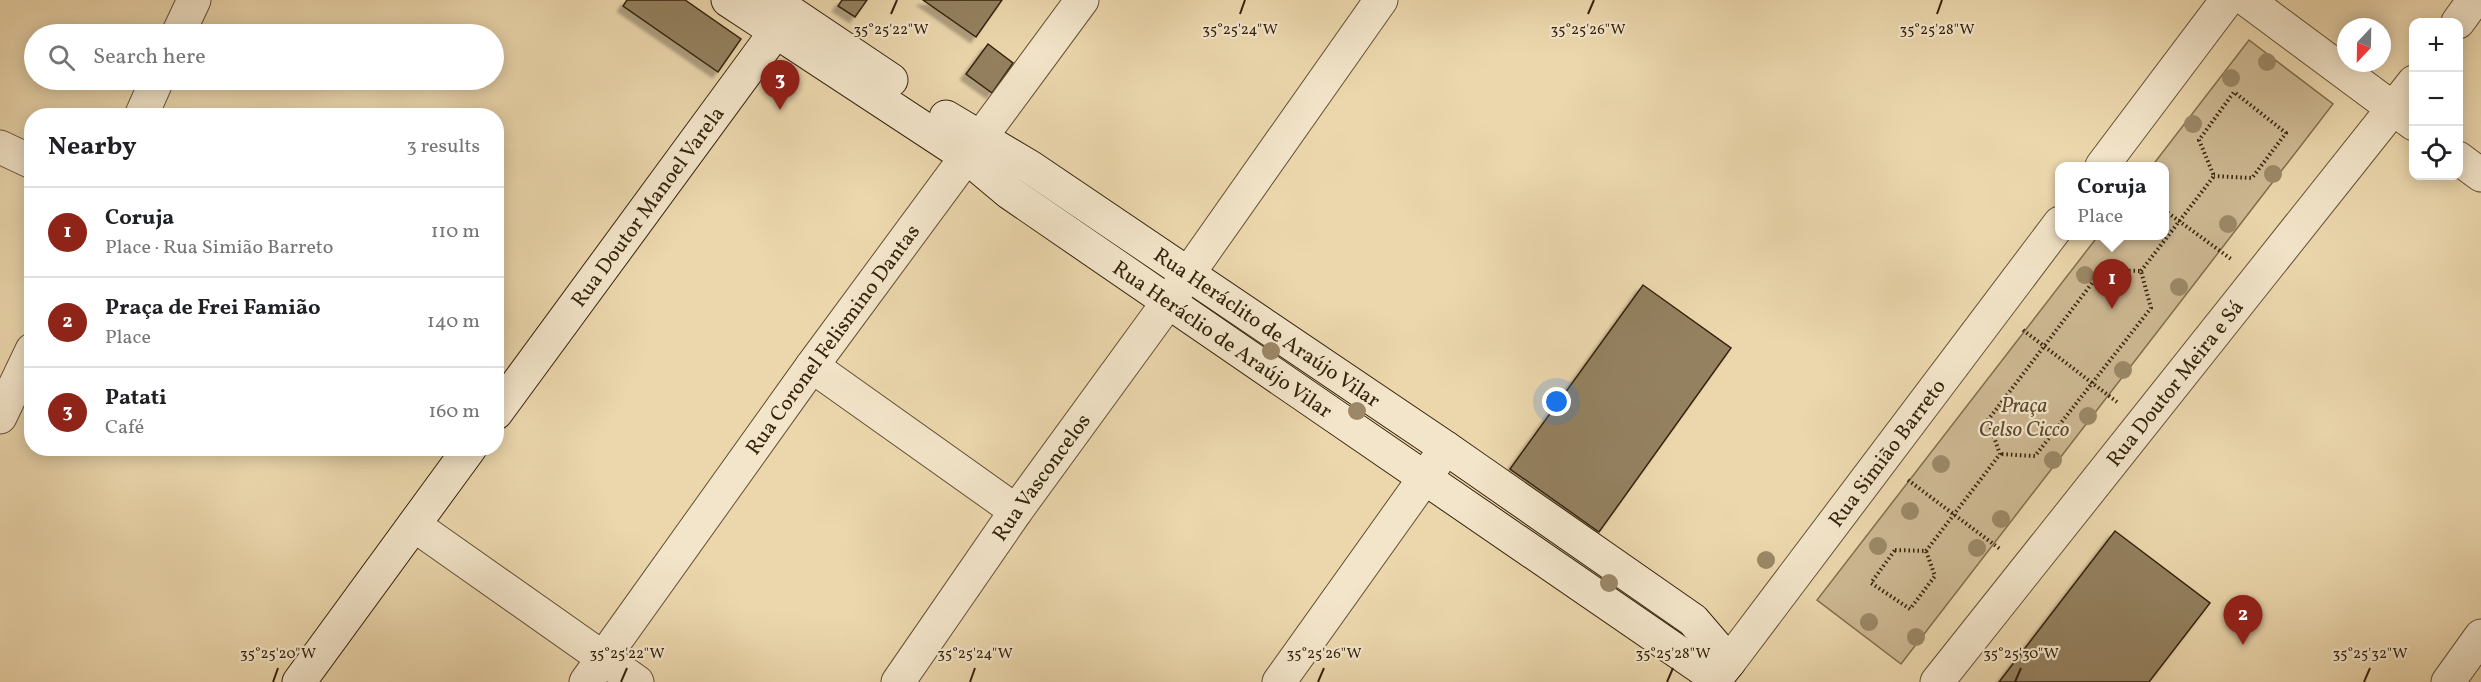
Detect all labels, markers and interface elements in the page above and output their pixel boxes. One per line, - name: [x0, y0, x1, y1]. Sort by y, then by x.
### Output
- north arrow: [2337, 18, 2391, 72]
- map controls: [2409, 18, 2463, 180]
- button: +: [2409, 18, 2463, 72]
- text: 35°25'22"W: [853, 20, 929, 41]
- text: 35°25'24"W: [1202, 20, 1278, 41]
- text: 35°25'26"W: [1550, 20, 1626, 41]
- text: 35°25'28"W: [1899, 20, 1975, 41]
- search box: [24, 24, 504, 90]
- icon: search: [45, 41, 78, 74]
- text: Search here: [93, 42, 206, 73]
- pin: 3: [760, 60, 800, 110]
- button: −: [2409, 72, 2463, 126]
- street label: Rua Doutor Manoel Varela: [565, 101, 732, 314]
- button: locate: [2409, 126, 2463, 180]
- text: Nearby: [48, 129, 137, 165]
- text: 3 results: [406, 133, 480, 161]
- popup: [2055, 162, 2169, 240]
- text: Coruja: [2077, 172, 2147, 203]
- text: Coruja: [105, 203, 174, 234]
- text: Place: [2077, 203, 2123, 231]
- text: 1: [63, 218, 72, 246]
- text: 110 m: [431, 218, 480, 246]
- street label: Rua Coronel Felismino Dantas: [740, 219, 928, 462]
- text: Place · Rua Simião Barreto: [105, 234, 333, 262]
- street label: Rua Heráclito de Araújo Vilar: [1147, 241, 1386, 416]
- street label: Rua Heráclio de Araújo Vilar: [1106, 255, 1338, 426]
- pin: 1: [2092, 260, 2132, 309]
- text: Praça de Frei Famião: [105, 293, 321, 324]
- street label: Rua Doutor Meira e Sá: [2101, 294, 2251, 473]
- text: 2: [62, 308, 73, 336]
- text: 140 m: [427, 308, 480, 336]
- text: Place: [105, 324, 151, 352]
- street label: Rua Simião Barreto: [1822, 373, 1953, 534]
- text: Patati: [105, 383, 167, 414]
- your location: [1542, 387, 1571, 416]
- park label: Praça Celso Cicco: [1979, 392, 2070, 445]
- text: 3: [62, 398, 73, 426]
- text: 160 m: [428, 398, 480, 426]
- street label: Rua Vasconcelos: [986, 408, 1098, 548]
- text: Café: [105, 414, 144, 442]
- pin: 2: [2224, 596, 2262, 645]
- text: 35°25'20"W: [240, 644, 316, 665]
- text: 35°25'22"W: [589, 644, 665, 665]
- text: 35°25'24"W: [937, 644, 1013, 665]
- text: 35°25'26"W: [1286, 644, 1362, 665]
- text: 35°25'28"W: [1635, 644, 1711, 665]
- text: 35°25'30"W: [1983, 644, 2059, 665]
- text: 35°25'32"W: [2332, 644, 2408, 665]

